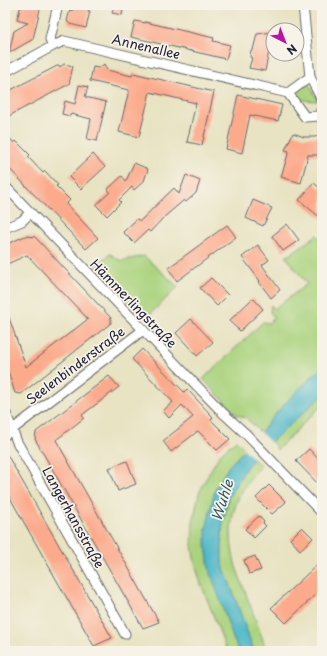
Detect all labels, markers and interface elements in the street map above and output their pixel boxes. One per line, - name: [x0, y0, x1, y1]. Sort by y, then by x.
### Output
- north arrow: [265, 22, 305, 62]
- street label: Annenallee: [110, 29, 182, 63]
- text: N: [283, 41, 301, 59]
- street label: Hämmerlingstraße: [86, 254, 182, 352]
- street label: Seelenbinderstraße: [22, 321, 128, 408]
- street label: Langerhansstraße: [38, 463, 110, 571]
- water label: Wuhle: [205, 475, 239, 523]

